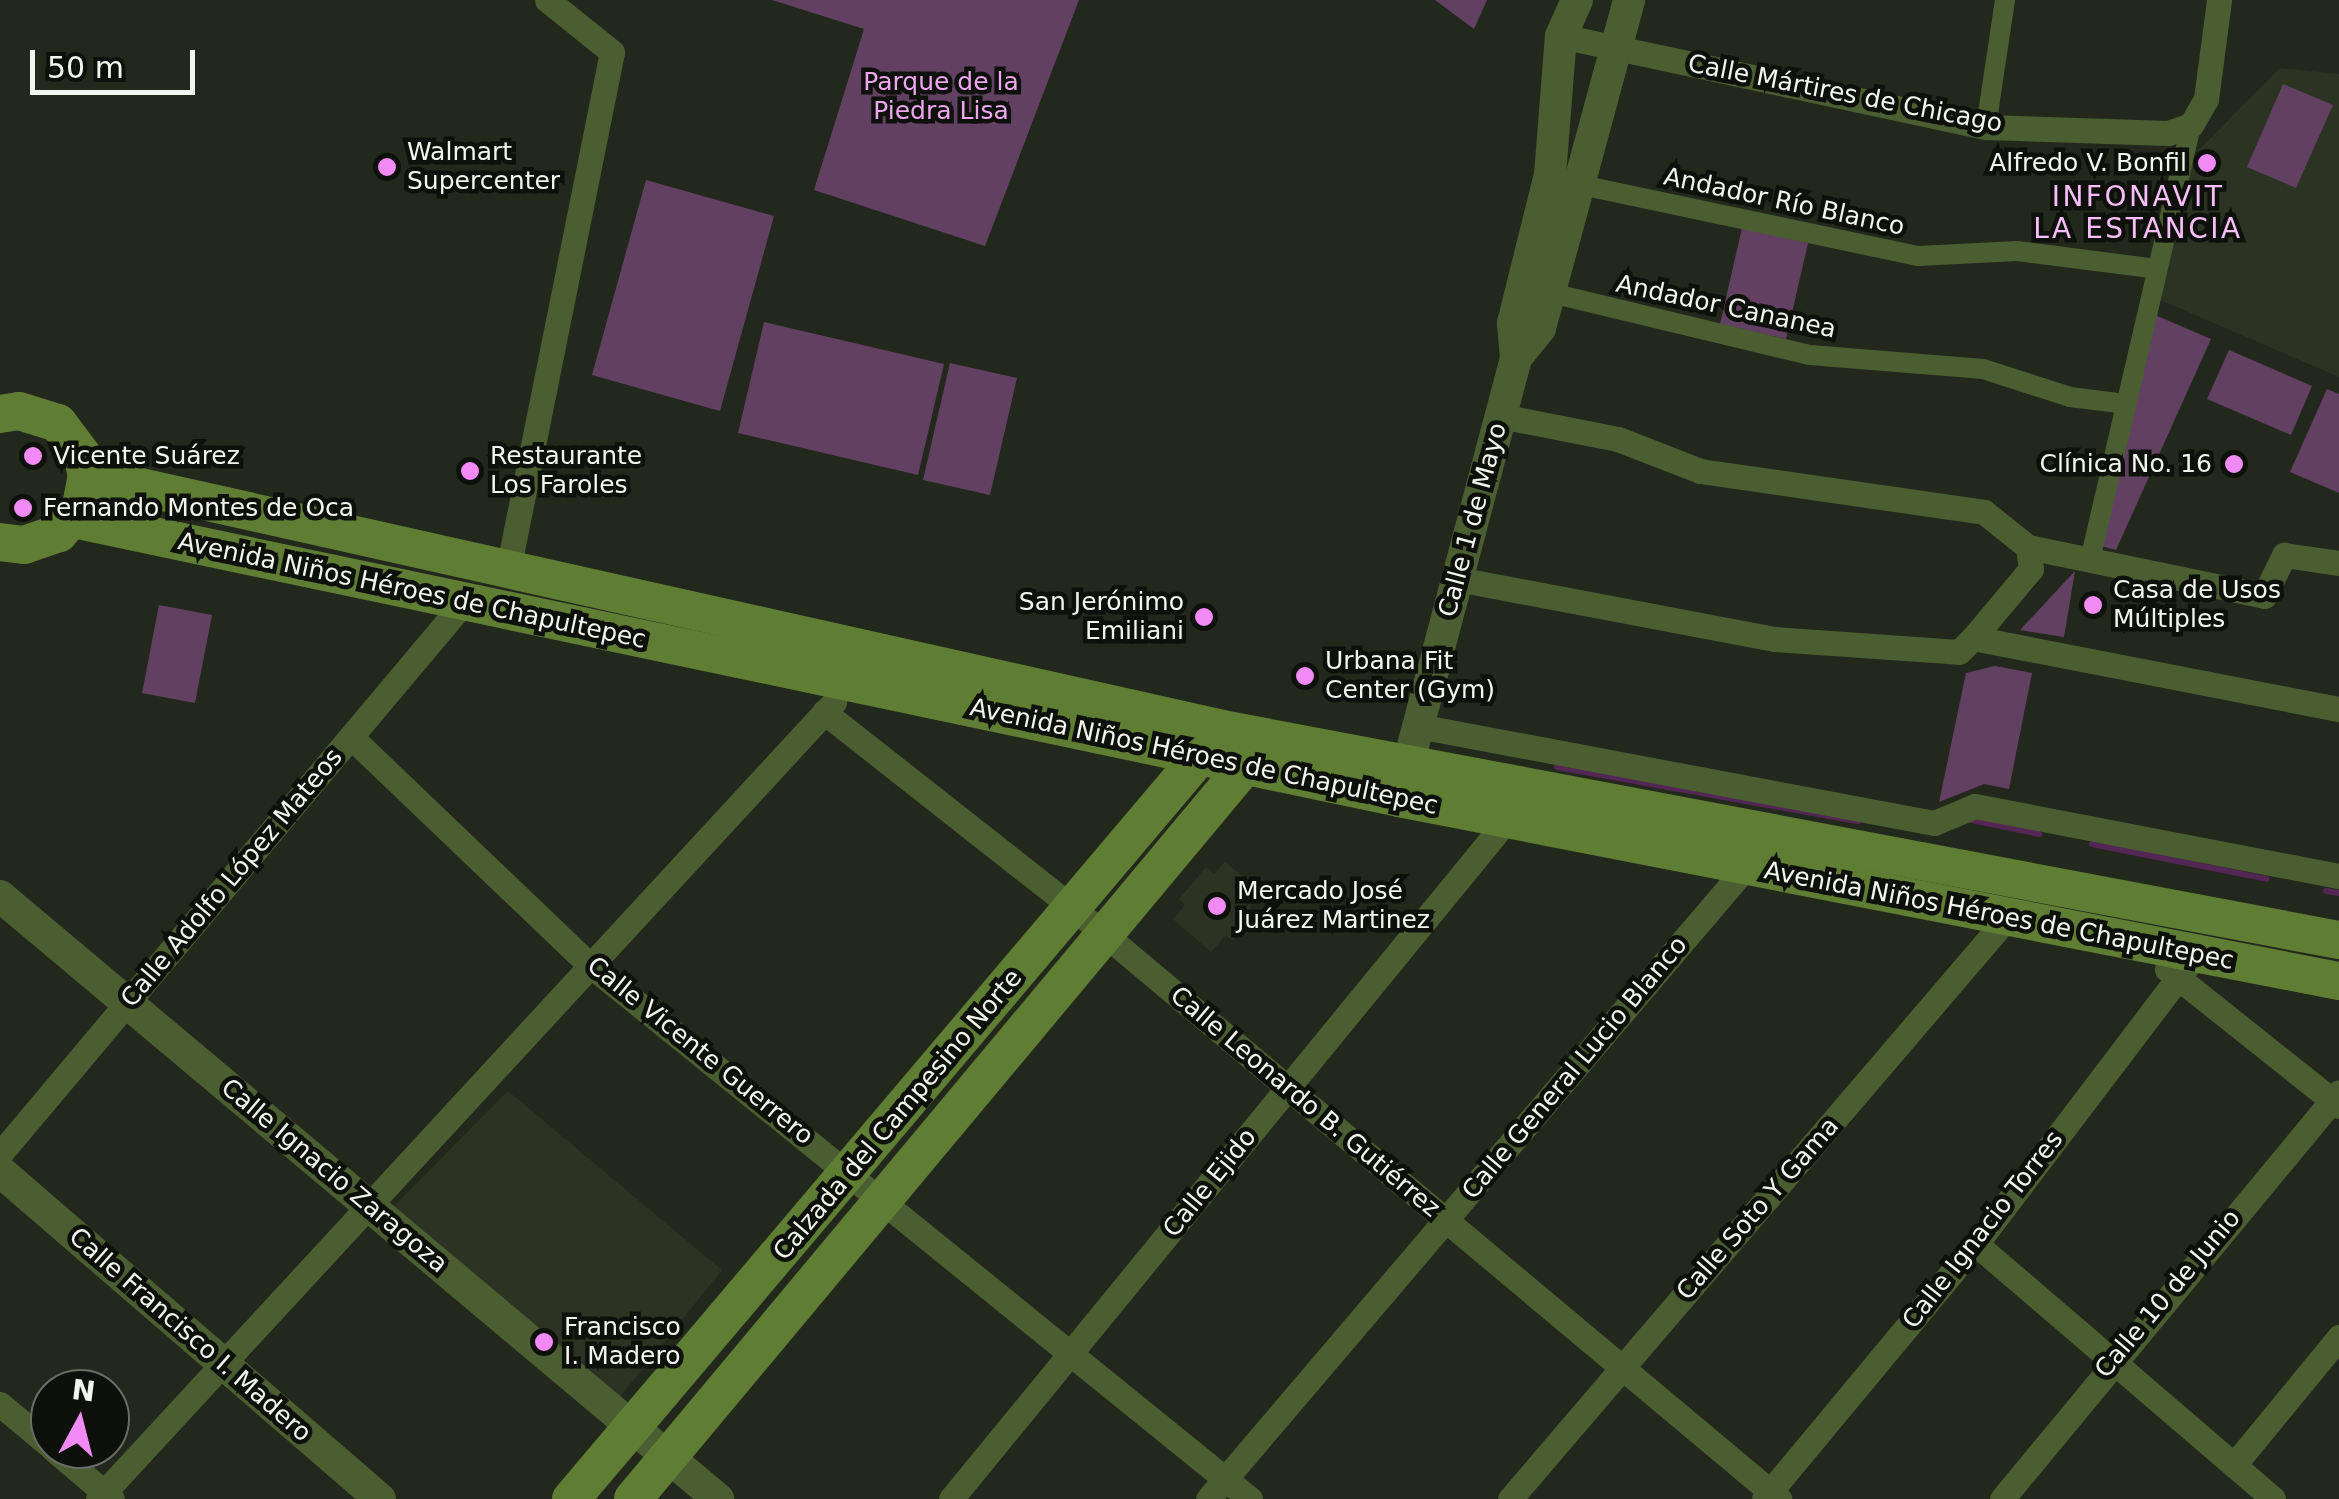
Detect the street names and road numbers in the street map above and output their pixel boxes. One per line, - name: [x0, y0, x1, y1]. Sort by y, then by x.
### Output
- street label: Calle Mártires de Chicago: [1685, 49, 2005, 139]
- street label: Andador Río Blanco: [1661, 162, 1907, 242]
- street label: Andador Cananea: [1613, 269, 1839, 345]
- street label: Calle 1 de Mayo: [1433, 420, 1513, 620]
- street label: Avenida Niños Héroes de Chapultepec: [175, 527, 649, 655]
- street label: Avenida Niños Héroes de Chapultepec: [967, 693, 1441, 821]
- street label: Calle Adolfo López Mateos: [115, 743, 349, 1013]
- street label: Avenida Niños Héroes de Chapultepec: [1762, 856, 2236, 976]
- street label: Calle General Lucio Blanco: [1456, 930, 1694, 1206]
- street label: Calle Vicente Guerrero: [581, 951, 819, 1151]
- street label: Calzada del Campesino Norte: [767, 964, 1029, 1266]
- street label: Calle Leonardo B. Gutiérrez: [1164, 980, 1446, 1224]
- street label: Calle Ignacio Zaragoza: [215, 1073, 453, 1279]
- street label: Calle Soto Y Gama: [1671, 1112, 1845, 1306]
- street label: Calle Ejido: [1157, 1123, 1263, 1243]
- street label: Calle Ignacio Torres: [1896, 1125, 2070, 1335]
- street label: Calle 10 de Junio: [2089, 1204, 2247, 1384]
- street label: Calle Francisco I. Madero: [63, 1222, 317, 1448]

